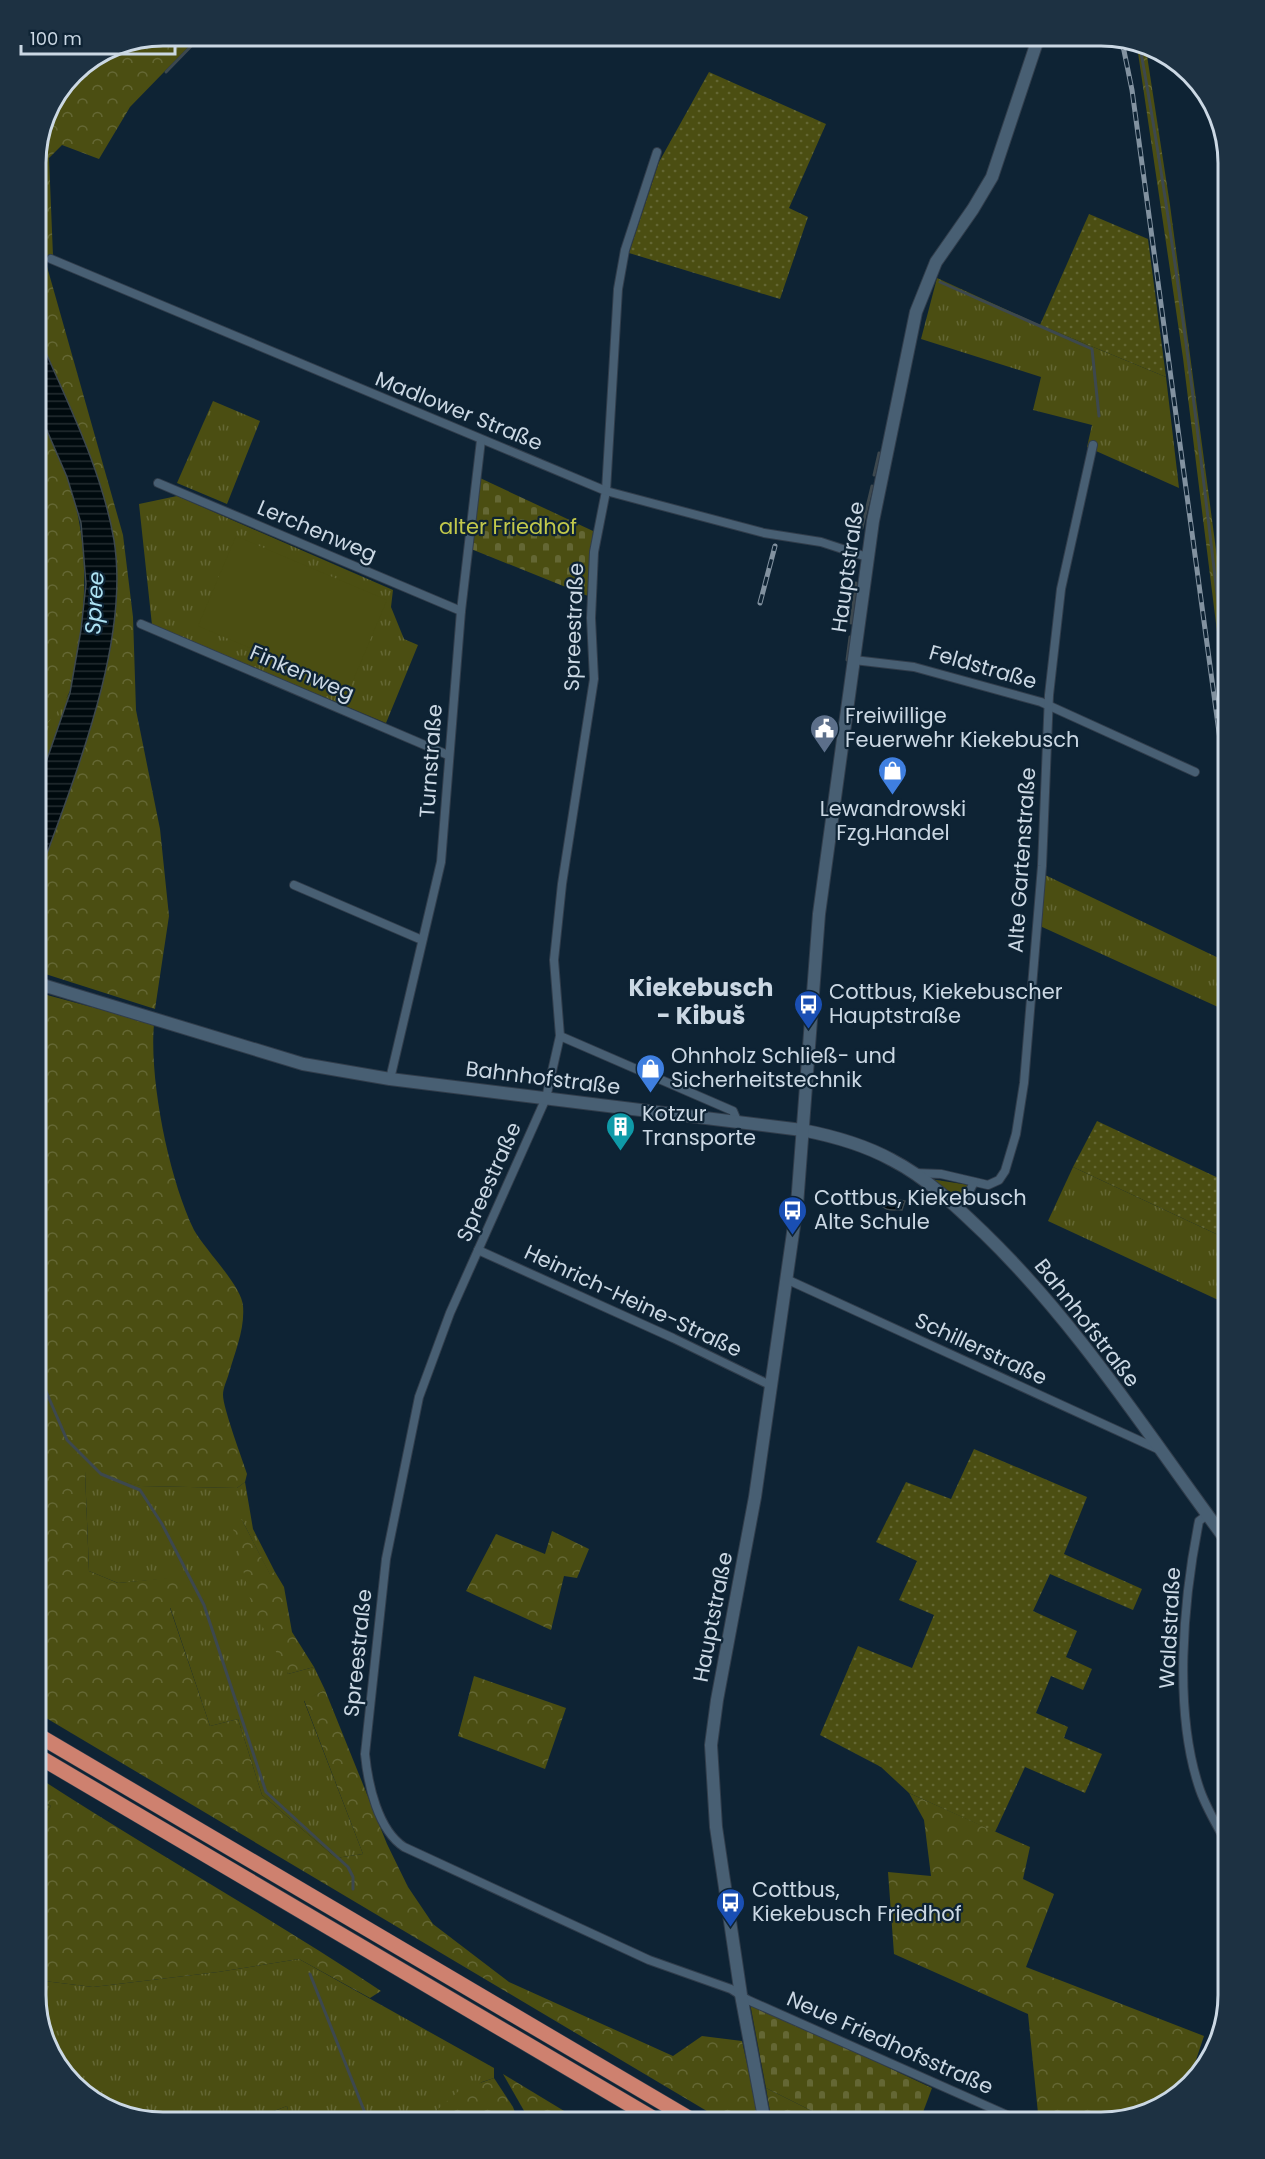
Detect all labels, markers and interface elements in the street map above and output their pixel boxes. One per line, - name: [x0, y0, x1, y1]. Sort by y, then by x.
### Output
- scale bar: [21, 18, 176, 56]
- text: 100 m: [30, 26, 82, 51]
- street label: Madlower Straße: [371, 364, 547, 457]
- street label: Lerchenweg: [253, 492, 381, 569]
- street label: Hauptstraße: [824, 500, 871, 634]
- park label: alter Friedhof: [439, 512, 577, 541]
- street label: Spreestraße: [557, 562, 590, 692]
- water label: Spree: [77, 571, 112, 635]
- street label: Feldstraße: [926, 637, 1040, 696]
- street label: Finkenweg: [245, 638, 359, 708]
- place label: Freiwillige Feuerwehr Kiekebusch: [845, 701, 1079, 754]
- street label: Turnstraße: [412, 703, 449, 819]
- public building icon: Freiwillige Feuerwehr Kiekebusch: [808, 712, 840, 754]
- shop icon: Lewandrowski Fzg.Handel: [877, 754, 909, 796]
- street label: Alte Gartenstraße: [1001, 766, 1042, 954]
- place label: Lewandrowski Fzg.Handel: [820, 794, 966, 847]
- district label: Kiekebusch - Kibuš: [629, 971, 773, 1032]
- place label: Cottbus, Kiekebuscher Hauptstraße: [829, 977, 1063, 1030]
- bus stop icon: Cottbus, Kiekebuscher Hauptstraße: [792, 988, 824, 1030]
- place label: Ohnholz Schließ- und Sicherheitstechnik: [671, 1041, 896, 1094]
- shop icon: Ohnholz Schließ- und Sicherheitstechnik: [634, 1052, 666, 1094]
- street label: Bahnhofstraße: [464, 1054, 622, 1101]
- place label: Kotzur Transporte: [642, 1099, 756, 1152]
- building icon: Kotzur Transporte: [605, 1110, 637, 1152]
- street label: Spreestraße: [449, 1117, 528, 1246]
- place label: Cottbus, Kiekebusch Alte Schule: [814, 1183, 1027, 1236]
- bus stop icon: Cottbus, Kiekebusch Alte Schule: [777, 1194, 809, 1236]
- street label: Heinrich-Heine-Straße: [520, 1237, 747, 1364]
- street label: Bahnhofstraße: [1028, 1252, 1147, 1393]
- street label: Schillerstraße: [910, 1305, 1052, 1392]
- street label: Hauptstraße: [686, 1549, 739, 1684]
- street label: Waldstraße: [1152, 1566, 1187, 1690]
- street label: Spreestraße: [336, 1588, 379, 1718]
- place label: Cottbus, Kiekebusch Friedhof: [752, 1875, 962, 1928]
- bus stop icon: Cottbus, Kiekebusch Friedhof: [715, 1886, 747, 1928]
- street label: Neue Friedhofsstraße: [782, 1984, 998, 2101]

